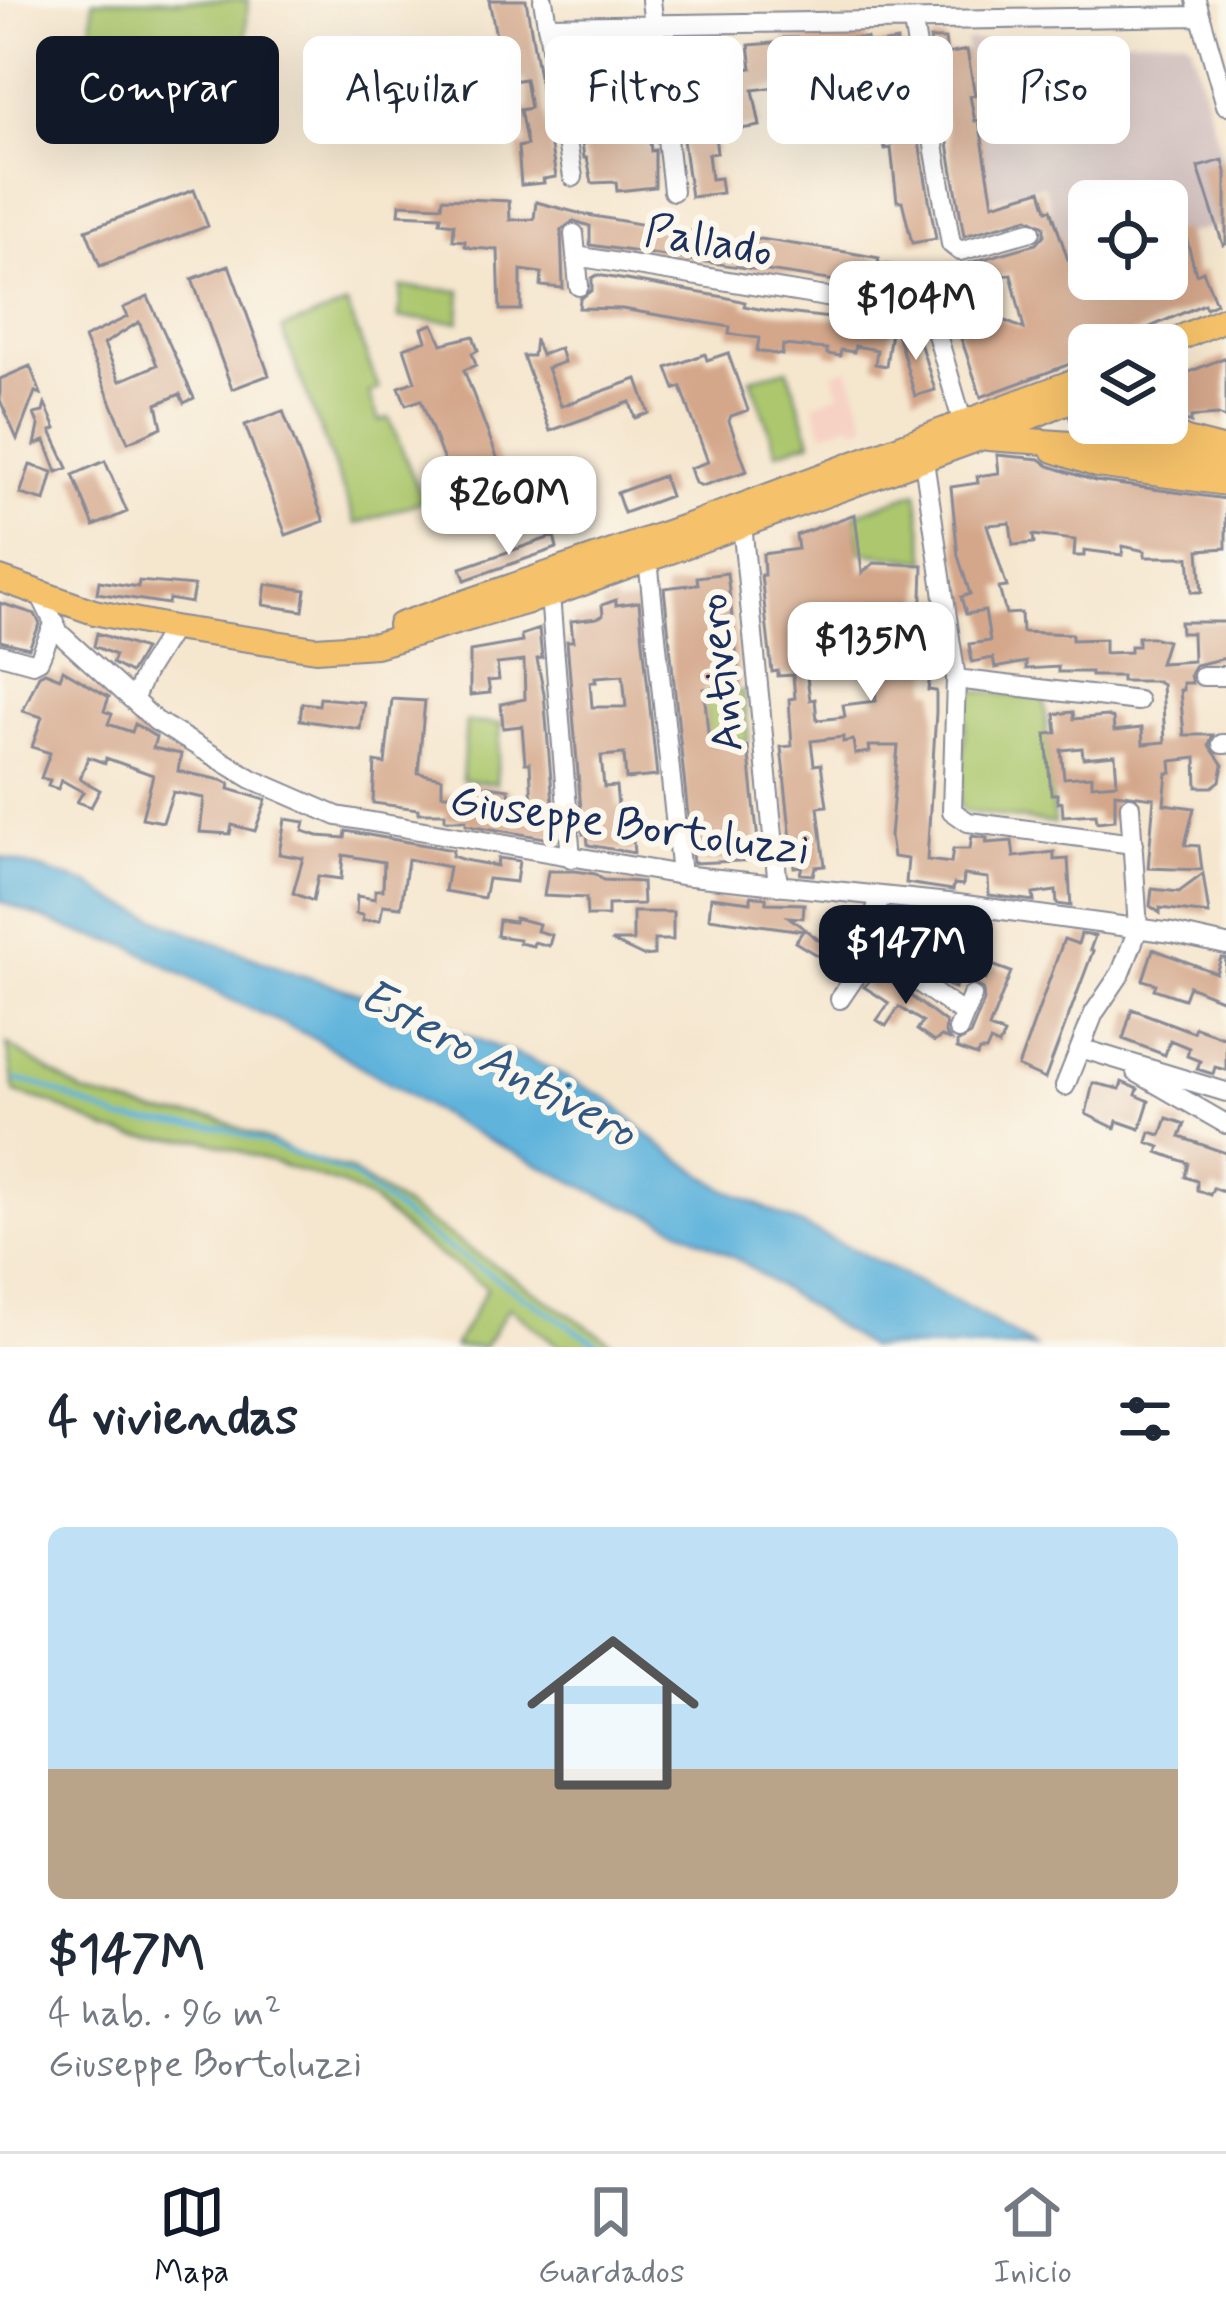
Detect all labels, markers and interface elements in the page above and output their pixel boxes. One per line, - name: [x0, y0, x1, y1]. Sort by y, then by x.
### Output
- chip: Comprar: [36, 36, 279, 144]
- chip: Alquilar: [303, 36, 521, 144]
- chip: Filtros: [545, 36, 743, 144]
- chip: Nuevo: [767, 36, 953, 144]
- chip: Piso: [977, 36, 1130, 144]
- map controls: [1068, 180, 1188, 444]
- button: locate: [1068, 180, 1188, 300]
- street label: Pallado: [640, 202, 777, 283]
- pin: $104M: [832, 261, 1000, 363]
- text: $104M: [856, 274, 976, 325]
- button: layers: [1068, 324, 1188, 444]
- pin: $260M: [425, 456, 593, 558]
- text: $260M: [448, 469, 570, 520]
- street label: Antivero: [684, 590, 759, 755]
- pin: $135M: [787, 602, 955, 704]
- text: $135M: [815, 615, 927, 666]
- street label: Giuseppe Bortoluzzi: [446, 772, 813, 881]
- pin: $147M: [822, 905, 990, 1007]
- text: $147M: [846, 918, 966, 969]
- water label: Estero Antivero: [348, 964, 649, 1164]
- text: 4 viviendas: [48, 1386, 298, 1452]
- icon: filters: [1112, 1386, 1178, 1452]
- icon: home: [505, 1605, 721, 1821]
- text: $147M: [48, 1923, 205, 1989]
- text: 4 hab. · 96 m²: [48, 1989, 281, 2040]
- text: Giuseppe Bortoluzzi: [48, 2040, 362, 2091]
- tab: Mapa: [154, 2179, 229, 2295]
- tab: Guardados: [538, 2179, 685, 2295]
- tab: Inicio: [993, 2179, 1072, 2295]

